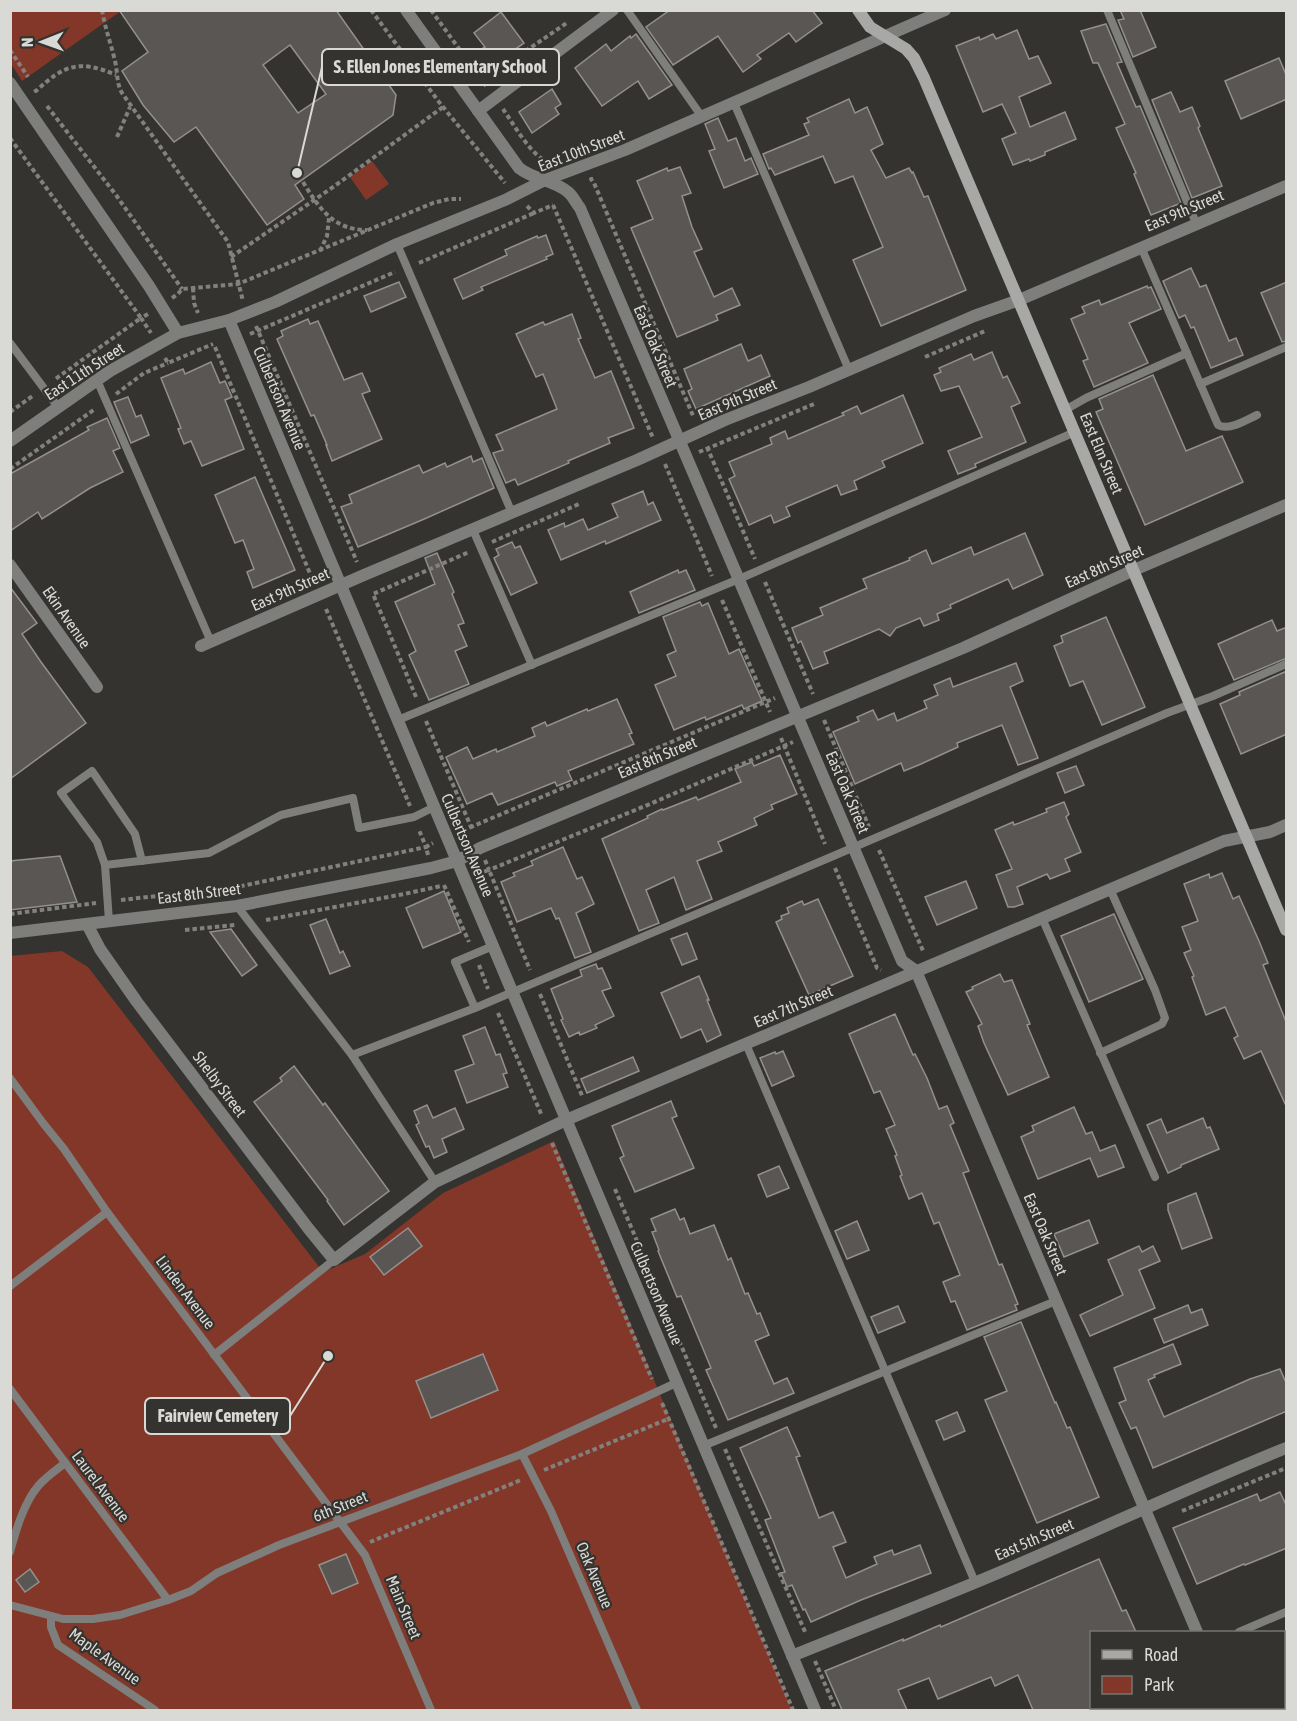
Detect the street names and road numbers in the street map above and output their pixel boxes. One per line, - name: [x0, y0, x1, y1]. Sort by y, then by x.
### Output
- street label: East 10th Street: [535, 125, 627, 175]
- street label: East 9th Street: [1142, 185, 1226, 235]
- street label: East Oak Street: [631, 302, 682, 390]
- street label: East 11th Street: [41, 338, 128, 403]
- street label: Culbertson Avenue: [250, 344, 310, 452]
- street label: East 9th Street: [695, 374, 779, 424]
- street label: East Elm Street: [1077, 410, 1127, 497]
- street label: East 8th Street: [1062, 541, 1146, 591]
- street label: East 9th Street: [248, 564, 332, 614]
- street label: Ekin Avenue: [39, 583, 95, 651]
- street label: East 8th Street: [615, 732, 699, 782]
- street label: East Oak Street: [823, 748, 874, 836]
- street label: Culbertson Avenue: [438, 791, 498, 899]
- street label: East 8th Street: [156, 879, 242, 907]
- street label: East 7th Street: [751, 981, 835, 1031]
- street label: Shelby Street: [189, 1048, 251, 1121]
- street label: East Oak Street: [1021, 1190, 1072, 1278]
- street label: Culbertson Avenue: [627, 1239, 687, 1347]
- street label: Linden Avenue: [153, 1252, 219, 1332]
- street label: Laurel Avenue: [69, 1447, 133, 1525]
- street label: 6th Street: [310, 1487, 370, 1525]
- street label: East 5th Street: [992, 1514, 1076, 1564]
- street label: Oak Avenue: [573, 1539, 617, 1611]
- street label: Main Street: [383, 1573, 426, 1642]
- street label: Maple Avenue: [65, 1624, 144, 1689]

